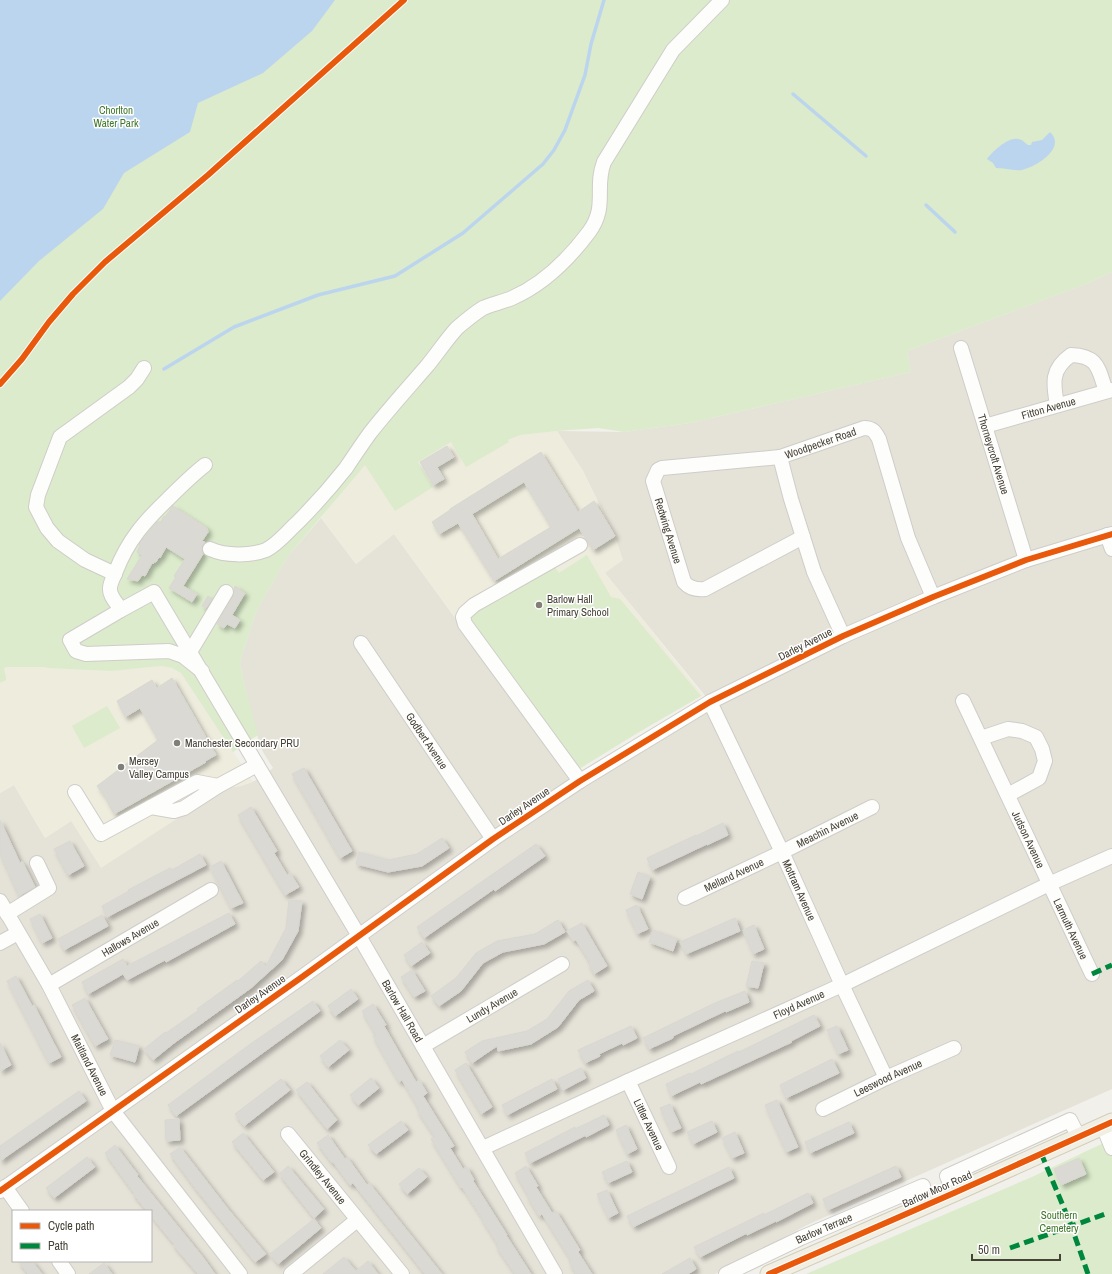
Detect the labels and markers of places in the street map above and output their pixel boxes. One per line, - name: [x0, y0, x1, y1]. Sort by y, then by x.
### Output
- place label: Barlow Hall Primary School: [547, 592, 609, 619]
- marker: Barlow Hall Primary School: [534, 600, 544, 610]
- place label: Manchester Secondary PRU: [185, 736, 299, 750]
- marker: Manchester Secondary PRU: [172, 738, 182, 748]
- place label: Mersey Valley Campus: [129, 754, 189, 781]
- marker: Mersey Valley Campus: [116, 762, 126, 772]

